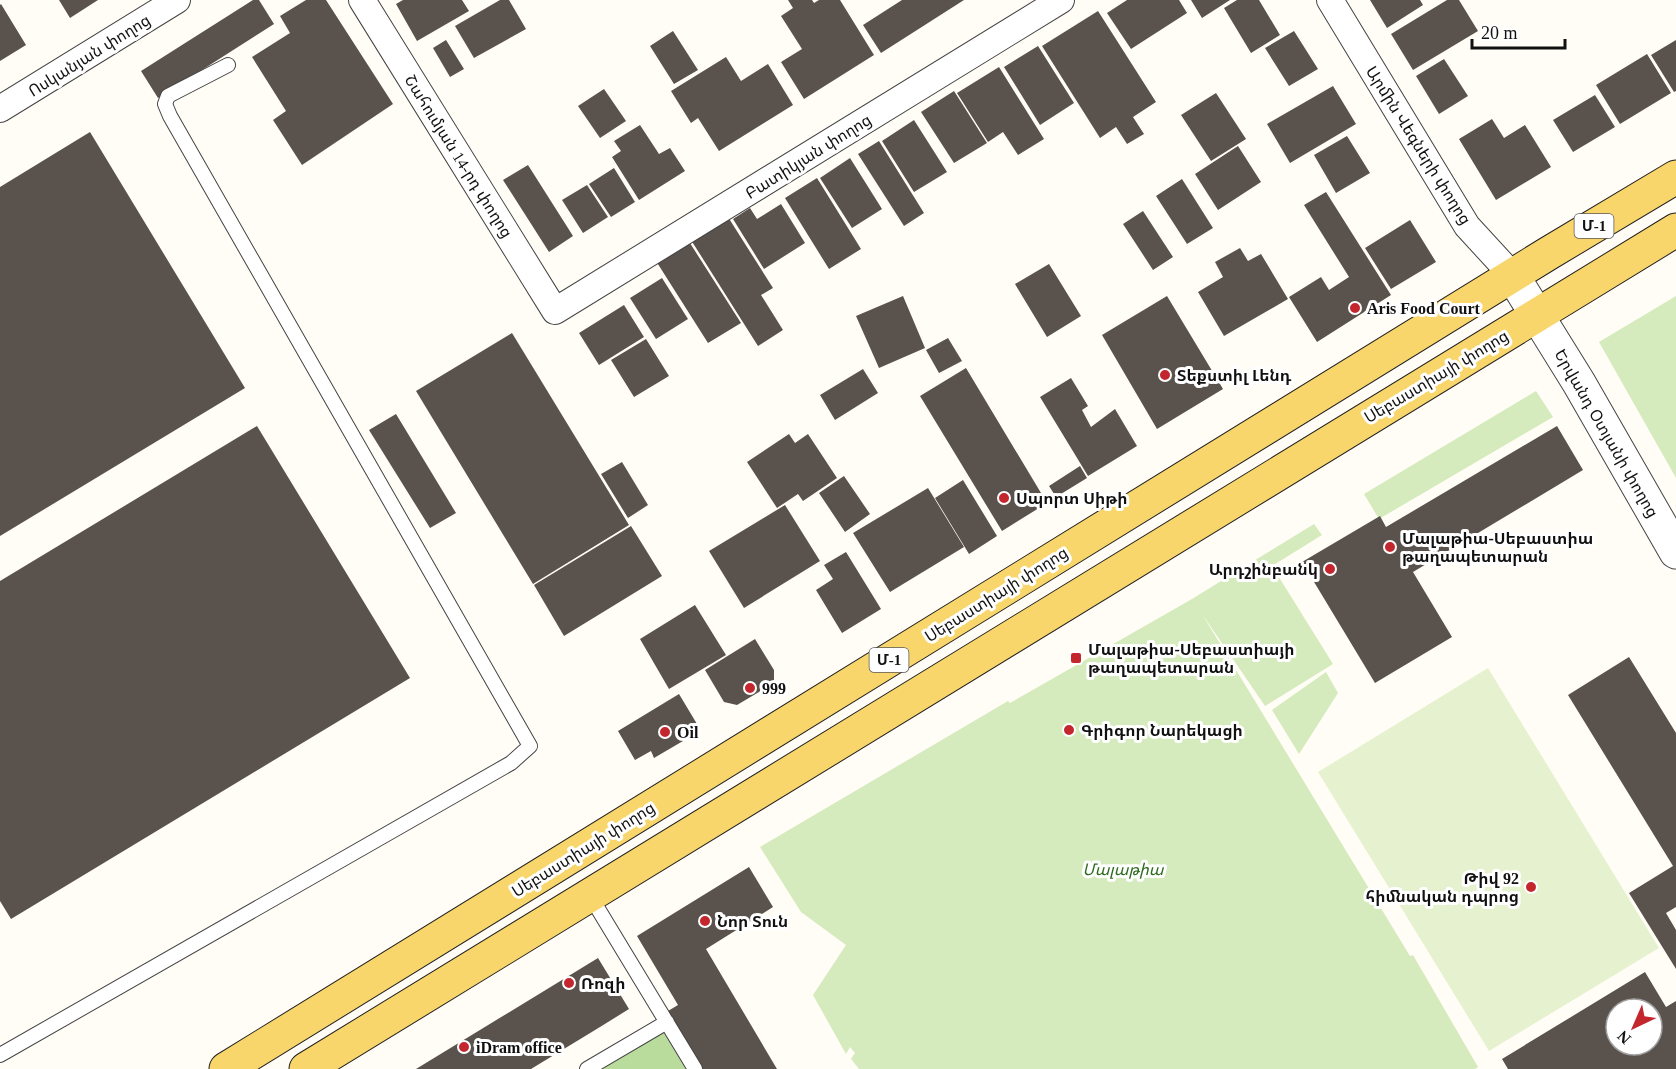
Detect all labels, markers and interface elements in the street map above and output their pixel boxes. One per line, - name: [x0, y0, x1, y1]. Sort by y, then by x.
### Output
- street label: Ոսկանյան փողոց: [25, 11, 154, 101]
- scale bar: [1472, 12, 1565, 50]
- text: 20 m: [1481, 23, 1518, 43]
- street label: Արմին Վեգների փողոց: [1362, 63, 1474, 228]
- street label: Շահումյան 14-րդ փողոց: [401, 72, 516, 241]
- street label: Բատիկյան փողոց: [742, 111, 875, 203]
- road number: Մ-1: [1574, 214, 1614, 238]
- place label: Aris Food Court: [1367, 300, 1481, 317]
- marker: Aris Food Court: [1348, 301, 1362, 315]
- street label: Սեբաստիայի փողոց: [1361, 327, 1512, 427]
- street label: Երվանդ Օտյանի փողոց: [1551, 346, 1662, 521]
- place label: Տեքստիլ Լենդ: [1177, 367, 1292, 385]
- marker: Տեքստիլ Լենդ: [1158, 368, 1172, 382]
- place label: Սպորտ Սիթի: [1016, 490, 1128, 508]
- marker: Սպորտ Սիթի: [997, 491, 1011, 505]
- place label: Մալաթիա-Սեբաստիա թաղապետարան: [1402, 530, 1593, 566]
- marker: Մալաթիա-Սեբաստիա թաղապետարան: [1383, 540, 1397, 554]
- street label: Սեբաստիայի փողոց: [922, 544, 1071, 646]
- place label: Արդշինբանկ: [1209, 561, 1318, 579]
- marker: Արդշինբանկ: [1323, 562, 1337, 576]
- place label: Մալաթիա-Սեբաստիայի թաղապետարան: [1088, 641, 1294, 677]
- road number: Մ-1: [870, 648, 908, 672]
- marker: Մալաթիա-Սեբաստիայի թաղապետարան: [1069, 651, 1083, 665]
- place label: 999: [762, 680, 786, 697]
- marker: 999: [743, 681, 757, 695]
- place label: Գրիգոր Նարեկացի: [1081, 722, 1243, 740]
- marker: Գրիգոր Նարեկացի: [1062, 723, 1076, 737]
- place label: Oil: [677, 724, 699, 741]
- marker: Oil: [658, 725, 672, 739]
- street label: Սեբաստիայի փողոց: [509, 799, 658, 901]
- park label: Մալաթիա: [1082, 861, 1165, 879]
- place label: Թիվ 92 հիմնական դպրոց: [1366, 870, 1519, 906]
- marker: Թիվ 92 հիմնական դպրոց: [1524, 880, 1538, 894]
- place label: Նոր Տուն: [717, 913, 788, 931]
- marker: Նոր Տուն: [698, 914, 712, 928]
- place label: Ռոզի: [581, 975, 625, 993]
- marker: Ռոզի: [562, 976, 576, 990]
- north arrow: [1604, 997, 1664, 1057]
- text: N: [1614, 1027, 1634, 1048]
- place label: iDram office: [476, 1039, 562, 1056]
- marker: iDram office: [457, 1040, 471, 1054]

